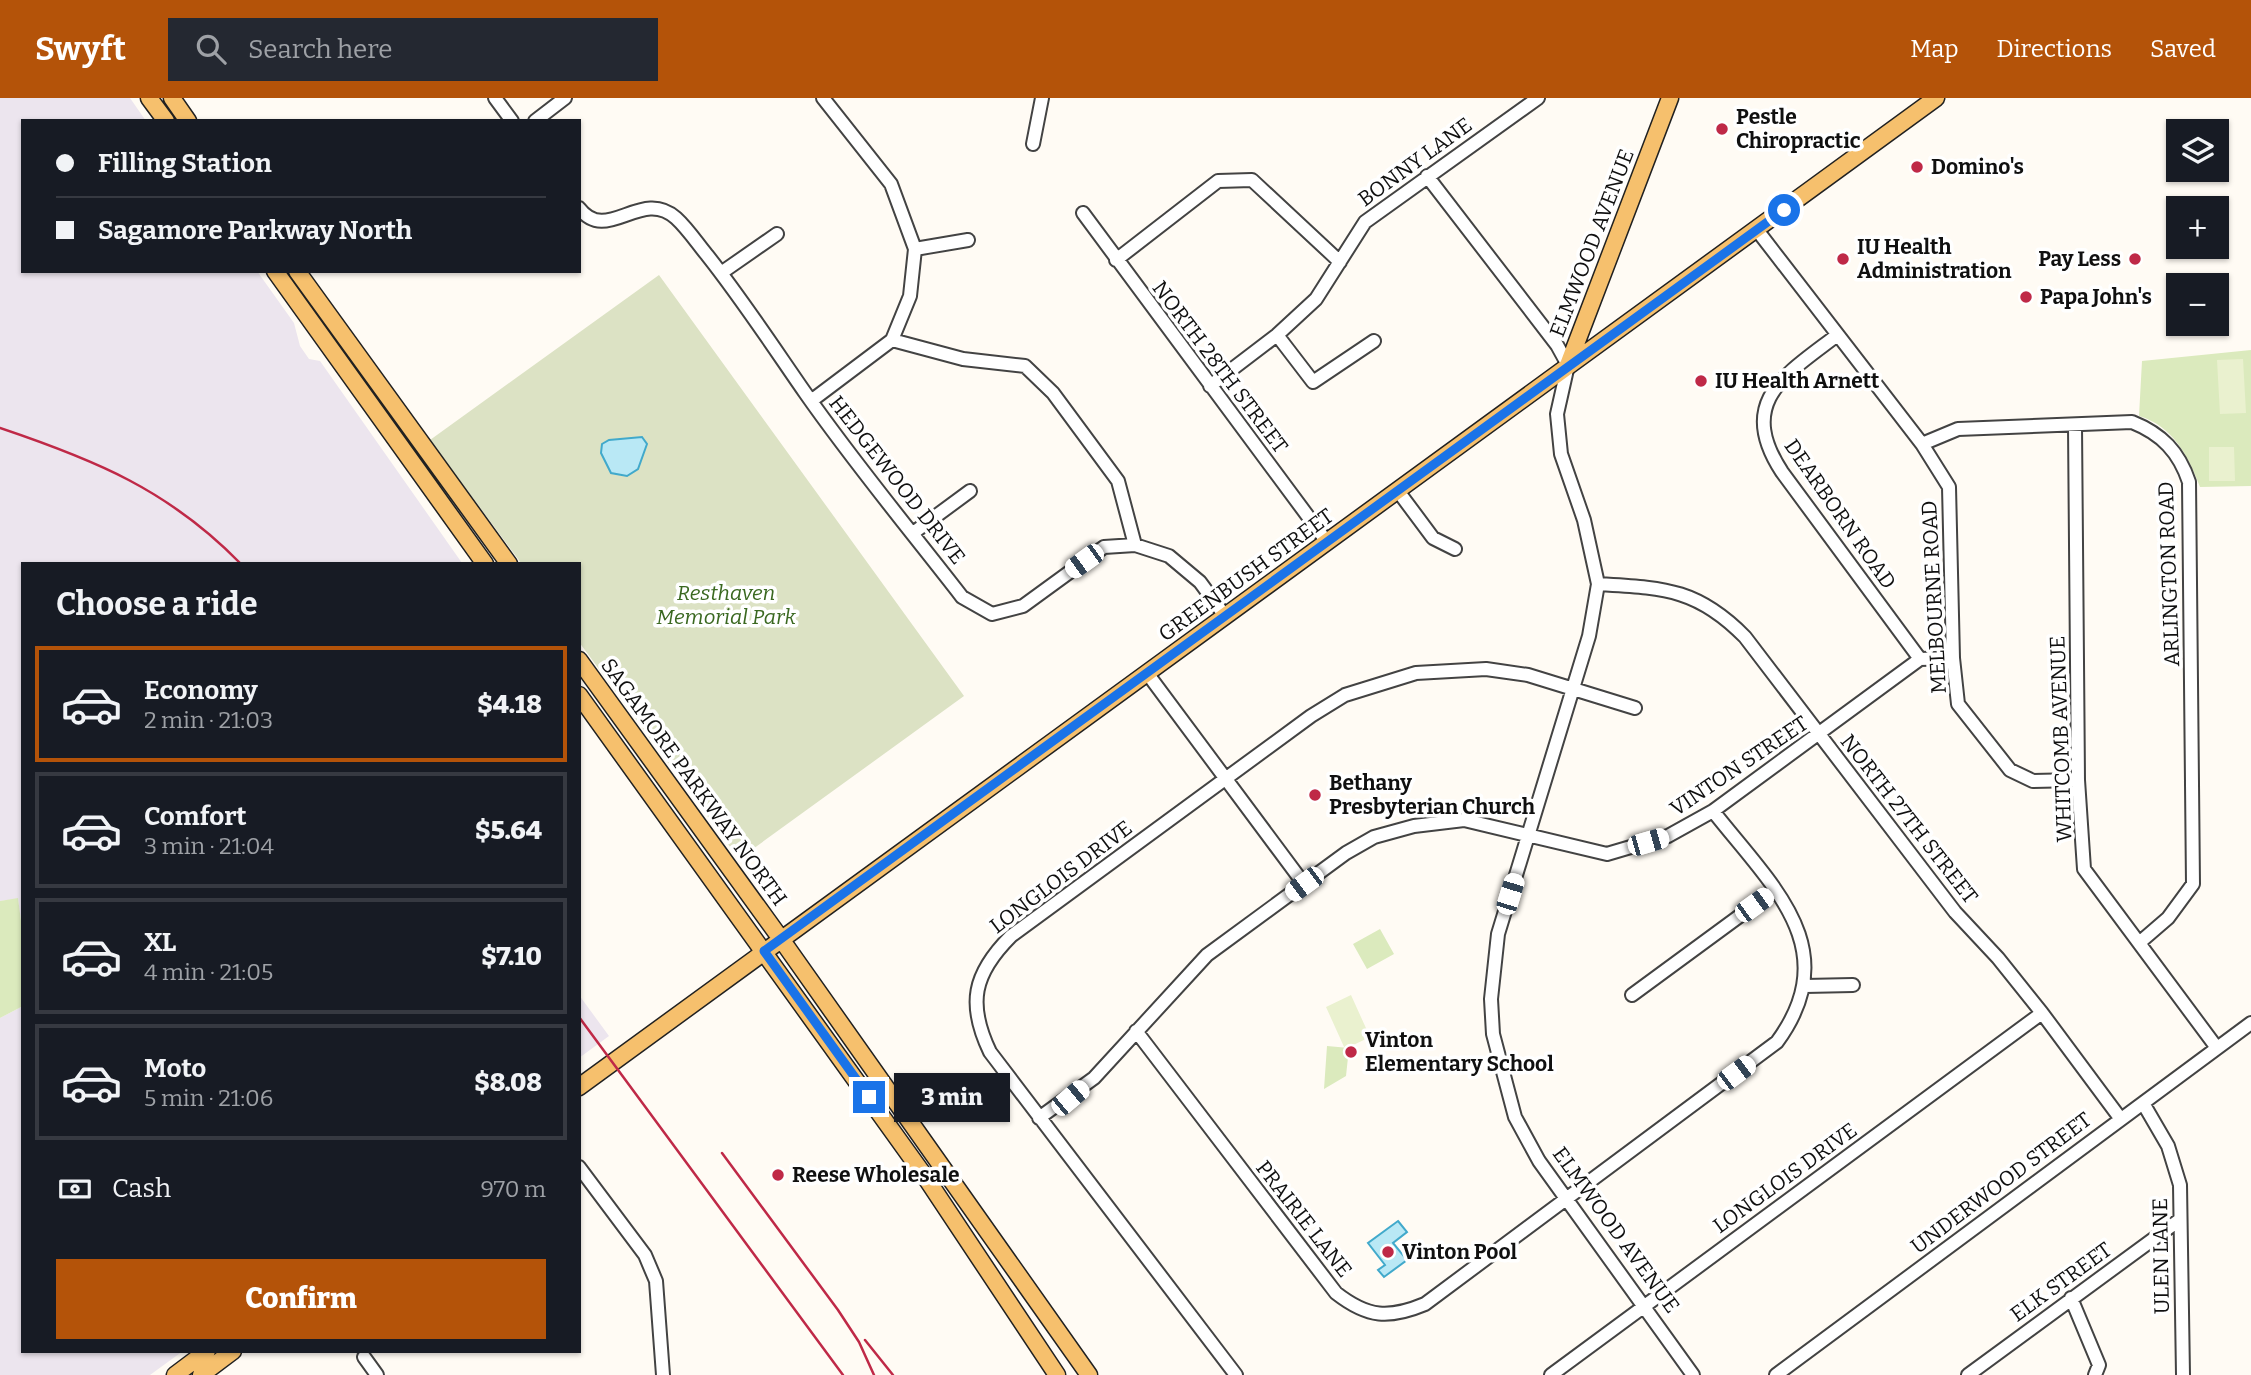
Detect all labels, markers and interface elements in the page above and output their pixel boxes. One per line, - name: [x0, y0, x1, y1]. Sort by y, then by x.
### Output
- search box: [168, 18, 658, 81]
- text: Swyft: [35, 29, 126, 69]
- icon: search: [192, 30, 230, 68]
- text: Search here: [248, 34, 392, 65]
- text: Map: [1910, 35, 1959, 63]
- text: Directions: [1997, 35, 2112, 63]
- text: Saved: [2150, 35, 2216, 63]
- place label: Pestle Chiropractic: [1736, 104, 1861, 154]
- street label: BONNY LANE: [1353, 112, 1477, 212]
- map controls: [2166, 119, 2229, 336]
- button: layers: [2166, 119, 2229, 182]
- marker: Pestle Chiropractic: [1714, 121, 1730, 137]
- street label: ELMWOOD AVENUE: [1544, 145, 1640, 341]
- text: Filling Station: [98, 148, 272, 179]
- place label: Domino's: [1931, 154, 2024, 180]
- marker: Domino's: [1909, 159, 1925, 175]
- route start: [1768, 194, 1800, 226]
- button: +: [2166, 196, 2229, 259]
- text: Sagamore Parkway North: [98, 215, 412, 246]
- place label: IU Health Administration: [1857, 234, 2012, 284]
- place label: Pay Less: [2038, 246, 2121, 272]
- marker: IU Health Administration: [1835, 251, 1851, 267]
- marker: Pay Less: [2127, 251, 2143, 267]
- button: −: [2166, 273, 2229, 336]
- street label: NORTH 28TH STREET: [1147, 276, 1293, 458]
- place label: Papa John's: [2040, 284, 2152, 310]
- marker: Papa John's: [2018, 289, 2034, 305]
- place label: IU Health Arnett: [1715, 368, 1880, 394]
- marker: IU Health Arnett: [1693, 373, 1709, 389]
- street label: HEDGEWOOD DRIVE: [823, 391, 971, 569]
- street label: DEARBORN ROAD: [1779, 434, 1901, 594]
- street label: ARLINGTON ROAD: [2153, 481, 2185, 667]
- street label: MELBOURNE ROAD: [1916, 500, 1952, 694]
- street label: GREENBUSH STREET: [1154, 503, 1338, 647]
- car: [1061, 540, 1108, 582]
- park label: Resthaven Memorial Park: [656, 580, 796, 630]
- text: Choose a ride: [56, 585, 257, 623]
- street label: WHITCOMB AVENUE: [2044, 635, 2078, 843]
- street label: SAGAMORE PARKWAY NORTH: [596, 653, 792, 911]
- icon: car: [60, 673, 123, 736]
- text: Economy: [144, 675, 258, 706]
- text: $4.18: [477, 689, 542, 720]
- text: 2 min · 21:03: [144, 706, 273, 734]
- street label: VINTON STREET: [1665, 710, 1813, 822]
- street label: NORTH 27TH STREET: [1835, 729, 1983, 909]
- place label: Bethany Presbyterian Church: [1329, 770, 1536, 820]
- marker: Bethany Presbyterian Church: [1307, 787, 1323, 803]
- icon: car: [60, 799, 123, 862]
- text: Comfort: [144, 801, 247, 832]
- text: $5.64: [475, 815, 542, 846]
- street label: LONGLOIS DRIVE: [985, 815, 1137, 939]
- car: [1625, 826, 1672, 858]
- text: 3 min · 21:04: [144, 832, 274, 860]
- car: [1281, 863, 1328, 905]
- car: [1494, 871, 1527, 917]
- car: [1731, 884, 1778, 926]
- icon: car: [60, 925, 123, 988]
- text: XL: [144, 927, 176, 958]
- text: $7.10: [481, 941, 542, 972]
- text: 4 min · 21:05: [144, 958, 273, 986]
- place label: Vinton Elementary School: [1365, 1027, 1554, 1077]
- marker: Vinton Elementary School: [1343, 1044, 1359, 1060]
- icon: car: [60, 1051, 123, 1114]
- car: [1713, 1052, 1760, 1094]
- text: Moto: [144, 1053, 206, 1084]
- text: $8.08: [474, 1067, 542, 1098]
- callout: 3 min: [894, 1072, 1009, 1122]
- car: [1048, 1076, 1093, 1120]
- route end: [853, 1081, 885, 1113]
- text: 3 min: [921, 1083, 983, 1111]
- text: 5 min · 21:06: [144, 1084, 273, 1112]
- street label: UNDERWOOD STREET: [1906, 1107, 2096, 1259]
- street label: LONGLOIS DRIVE: [1708, 1117, 1862, 1239]
- street label: ELMWOOD AVENUE: [1547, 1142, 1685, 1318]
- street label: PRAIRIE LANE: [1250, 1155, 1358, 1283]
- place label: Reese Wholesale: [792, 1162, 959, 1188]
- marker: Reese Wholesale: [770, 1167, 786, 1183]
- icon: cash: [56, 1170, 94, 1208]
- text: Cash: [112, 1173, 171, 1204]
- text: 970 m: [480, 1175, 546, 1203]
- street label: ULEN LANE: [2147, 1198, 2175, 1314]
- street label: ELK STREET: [2005, 1237, 2117, 1327]
- place label: Vinton Pool: [1402, 1239, 1518, 1265]
- marker: Vinton Pool: [1380, 1244, 1396, 1260]
- button: Confirm: [56, 1259, 546, 1339]

